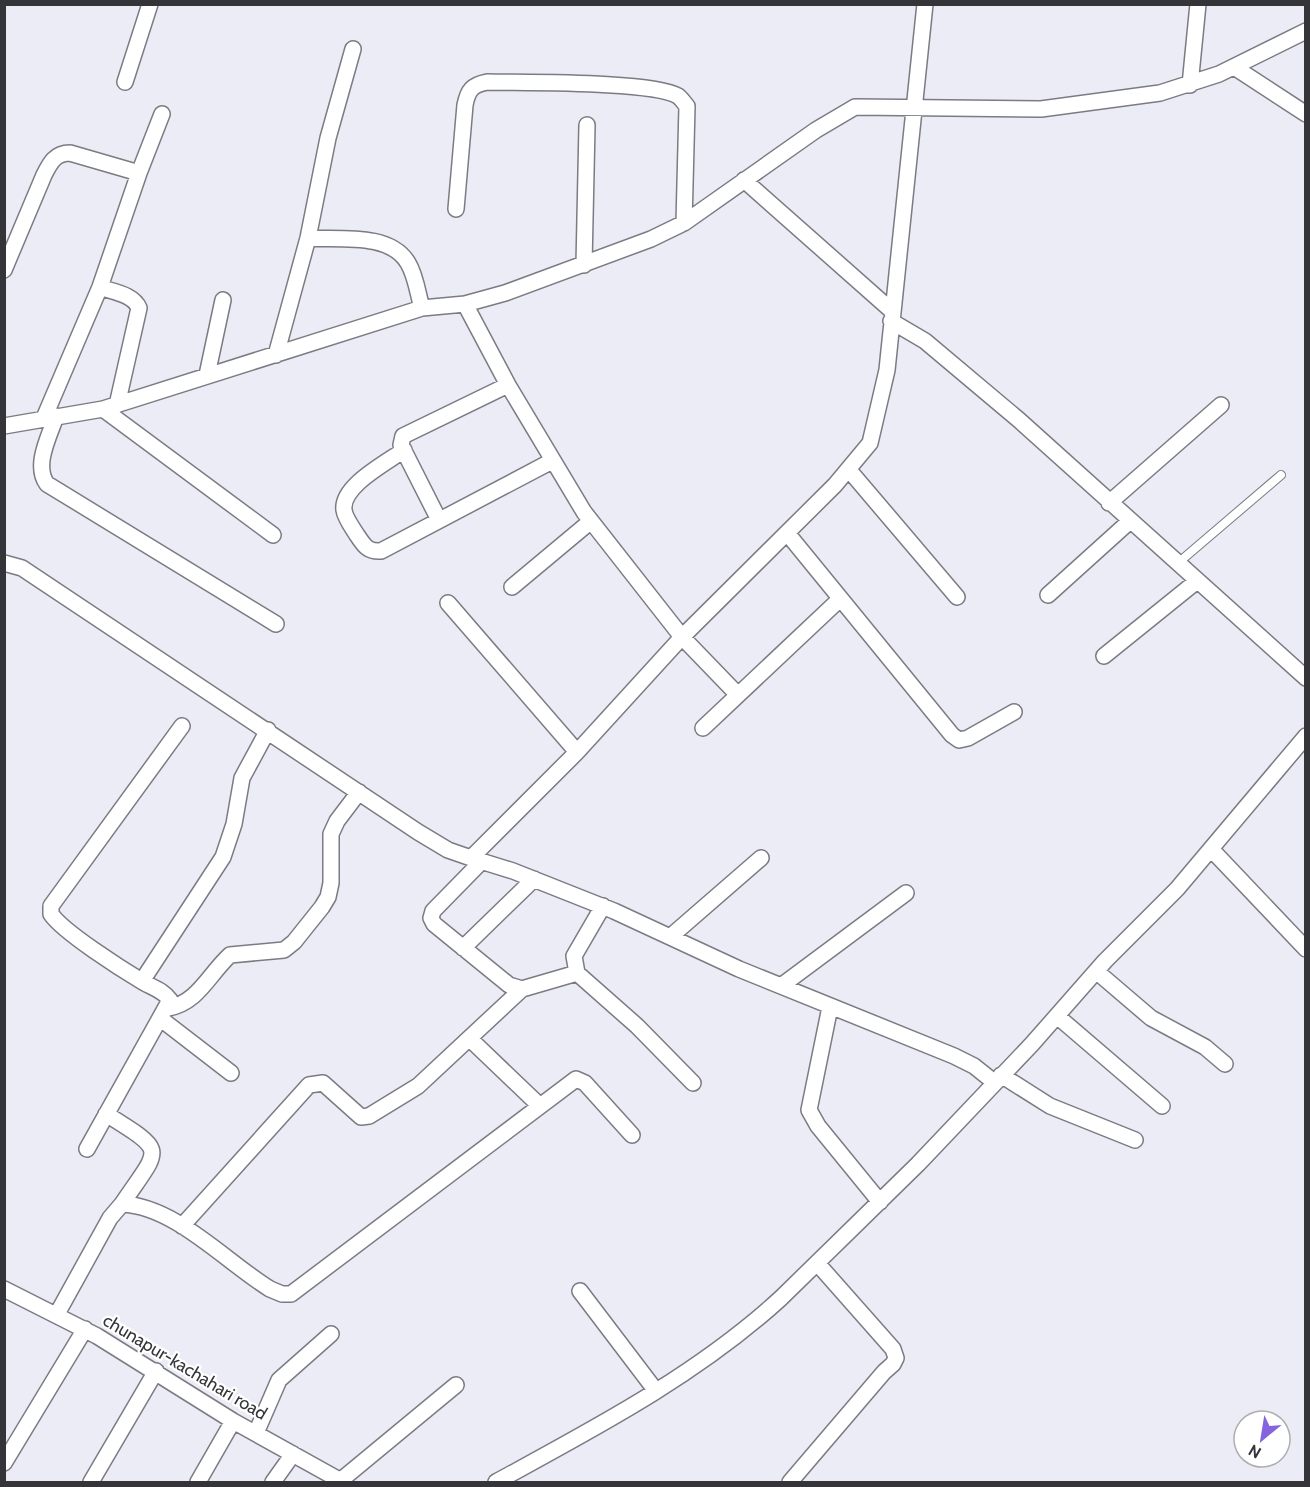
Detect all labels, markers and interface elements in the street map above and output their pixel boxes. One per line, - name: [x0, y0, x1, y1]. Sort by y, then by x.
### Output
- street label: chunapur-kachahari road: [99, 1309, 271, 1425]
- north arrow: [1232, 1409, 1292, 1469]
- text: N: [1245, 1441, 1264, 1463]

